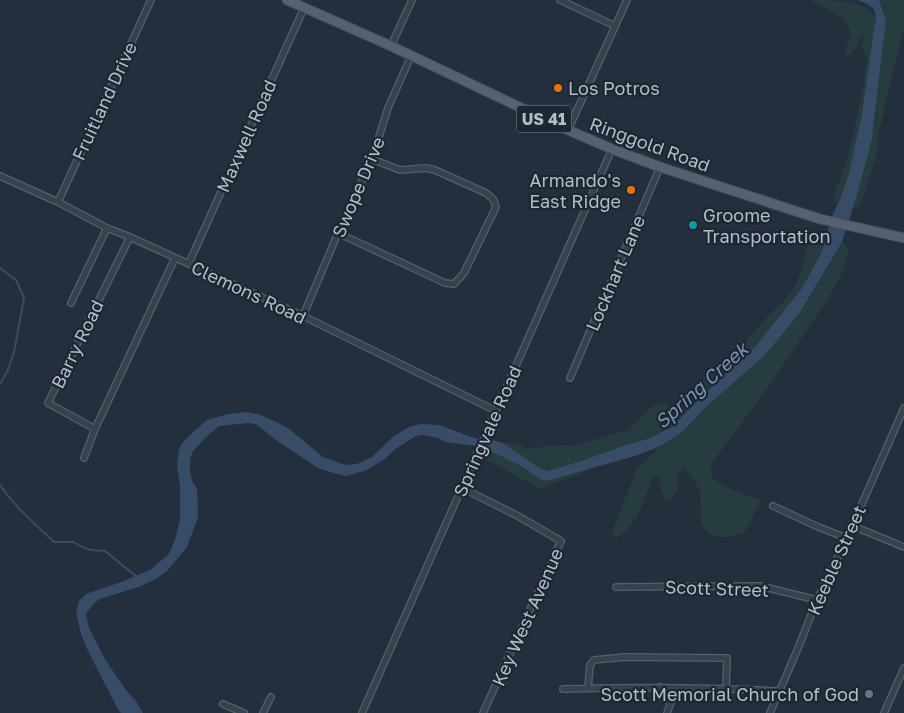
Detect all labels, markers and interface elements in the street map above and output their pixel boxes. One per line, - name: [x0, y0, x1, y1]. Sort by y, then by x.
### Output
- street label: Fruitland Drive: [67, 38, 141, 164]
- street label: Maxwell Road: [211, 76, 281, 196]
- place label: Los Potros: [568, 77, 660, 99]
- marker: Los Potros: [552, 82, 564, 94]
- road number: US 41: [516, 106, 572, 132]
- street label: Ringgold Road: [587, 112, 713, 176]
- street label: Swope Drive: [327, 133, 389, 241]
- place label: Armando's East Ridge: [529, 169, 621, 212]
- marker: Armando's East Ridge: [625, 184, 637, 196]
- place label: Groome Transportation: [703, 204, 831, 247]
- street label: Lockhart Lane: [581, 212, 649, 334]
- marker: Groome Transportation: [687, 219, 699, 231]
- street label: Clemons Road: [188, 256, 310, 328]
- street label: Barry Road: [46, 296, 108, 392]
- water label: Spring Creek: [650, 336, 754, 433]
- street label: Springvale Road: [448, 362, 526, 500]
- street label: Keeble Street: [802, 502, 870, 618]
- street label: Key West Avenue: [487, 545, 567, 689]
- street label: Scott Street: [665, 575, 769, 601]
- place label: Scott Memorial Church of God: [601, 683, 859, 705]
- marker: Scott Memorial Church of God: [863, 688, 875, 700]

